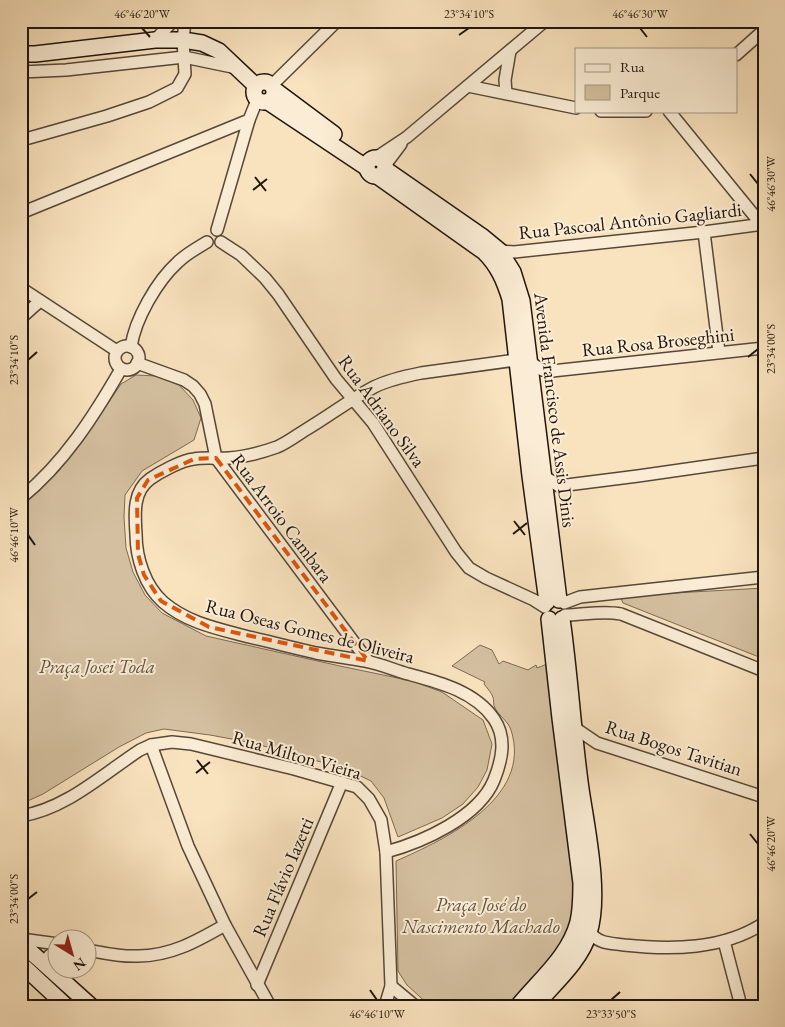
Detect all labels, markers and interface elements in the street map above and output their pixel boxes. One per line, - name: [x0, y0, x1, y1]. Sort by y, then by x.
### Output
- text: 46°46'20"W: [114, 6, 171, 22]
- text: 23°34'10"S: [444, 6, 494, 22]
- text: 46°46'30"W: [612, 6, 669, 22]
- legend: [575, 48, 738, 112]
- text: Rua: [620, 57, 645, 76]
- text: Parque: [620, 83, 660, 102]
- text: 46°46'30"W: [763, 155, 779, 212]
- street label: Rua Pascoal Antônio Gagliardi: [517, 197, 743, 245]
- street label: Avenida Francisco de Assis Dinis: [528, 290, 582, 529]
- street label: Rua Rosa Broseghini: [580, 322, 736, 362]
- text: 23°34'00"S: [763, 324, 779, 374]
- text: 23°34'10"S: [6, 335, 22, 385]
- street label: Rua Adriano Silva: [333, 350, 431, 473]
- street label: Rua Arroio Cambara: [225, 449, 339, 588]
- text: 46°46'10"W: [6, 506, 22, 563]
- street label: Rua Oseas Gomes de Oliveira: [203, 593, 417, 669]
- park label: Praça Josei Toda: [39, 654, 155, 679]
- street label: Rua Bogos Tavitian: [602, 714, 746, 782]
- street label: Rua Milton Vieira: [229, 725, 365, 786]
- street label: Rua Flávio Iazetti: [247, 813, 320, 941]
- text: 46°46'20"W: [763, 815, 779, 872]
- text: 23°34'00"S: [6, 874, 22, 924]
- park label: Praça José do Nascimento Machado: [401, 892, 560, 939]
- north arrow: [48, 930, 98, 980]
- text: N: [69, 954, 90, 975]
- text: 46°46'10"W: [349, 1006, 406, 1022]
- text: 23°33'50"S: [586, 1006, 636, 1022]

